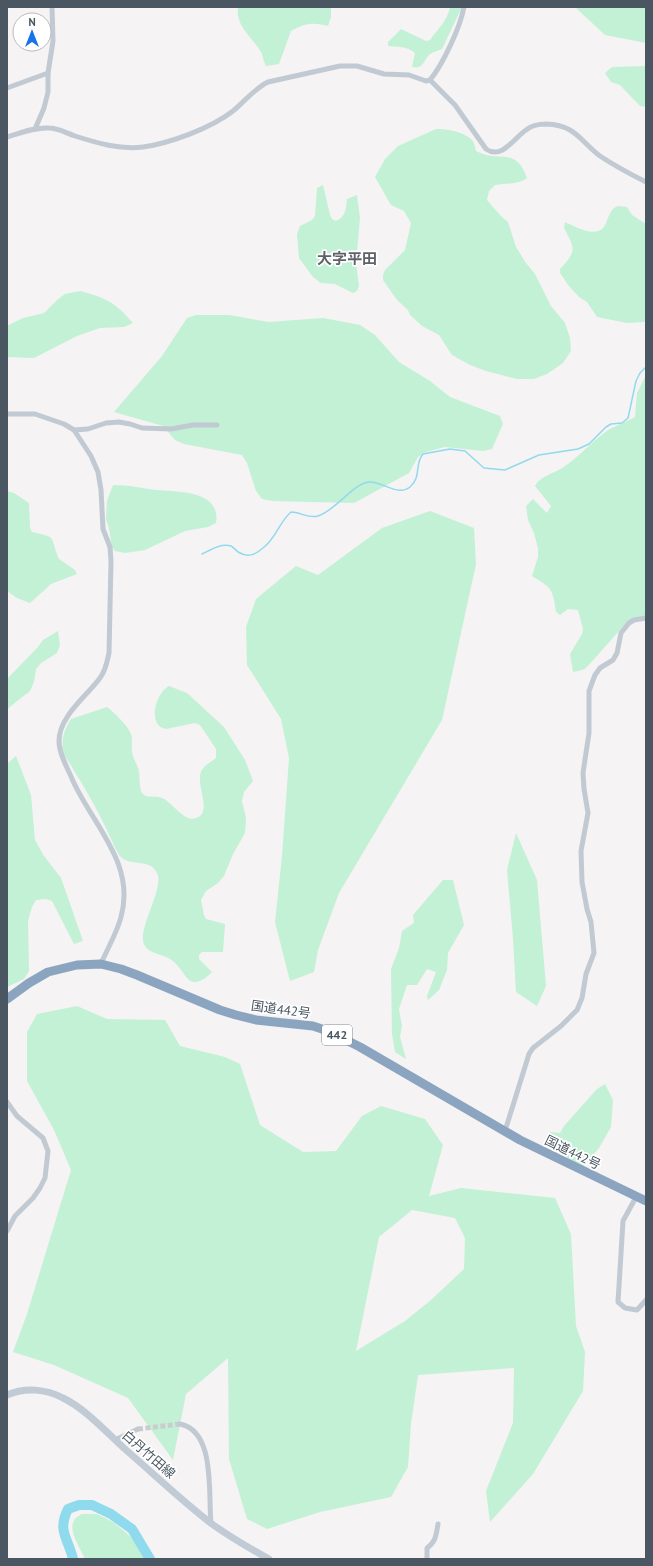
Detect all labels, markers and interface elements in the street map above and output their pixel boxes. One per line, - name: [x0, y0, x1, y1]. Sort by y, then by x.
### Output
- north arrow: [12, 12, 52, 52]
- text: N: [28, 15, 36, 29]
- district label: 大字平田: [317, 249, 377, 268]
- street label: 国道442号: [250, 997, 312, 1022]
- road number: 442: [322, 1025, 352, 1045]
- street label: 国道442号: [542, 1132, 604, 1173]
- street label: 白丹竹田線: [119, 1427, 179, 1482]

